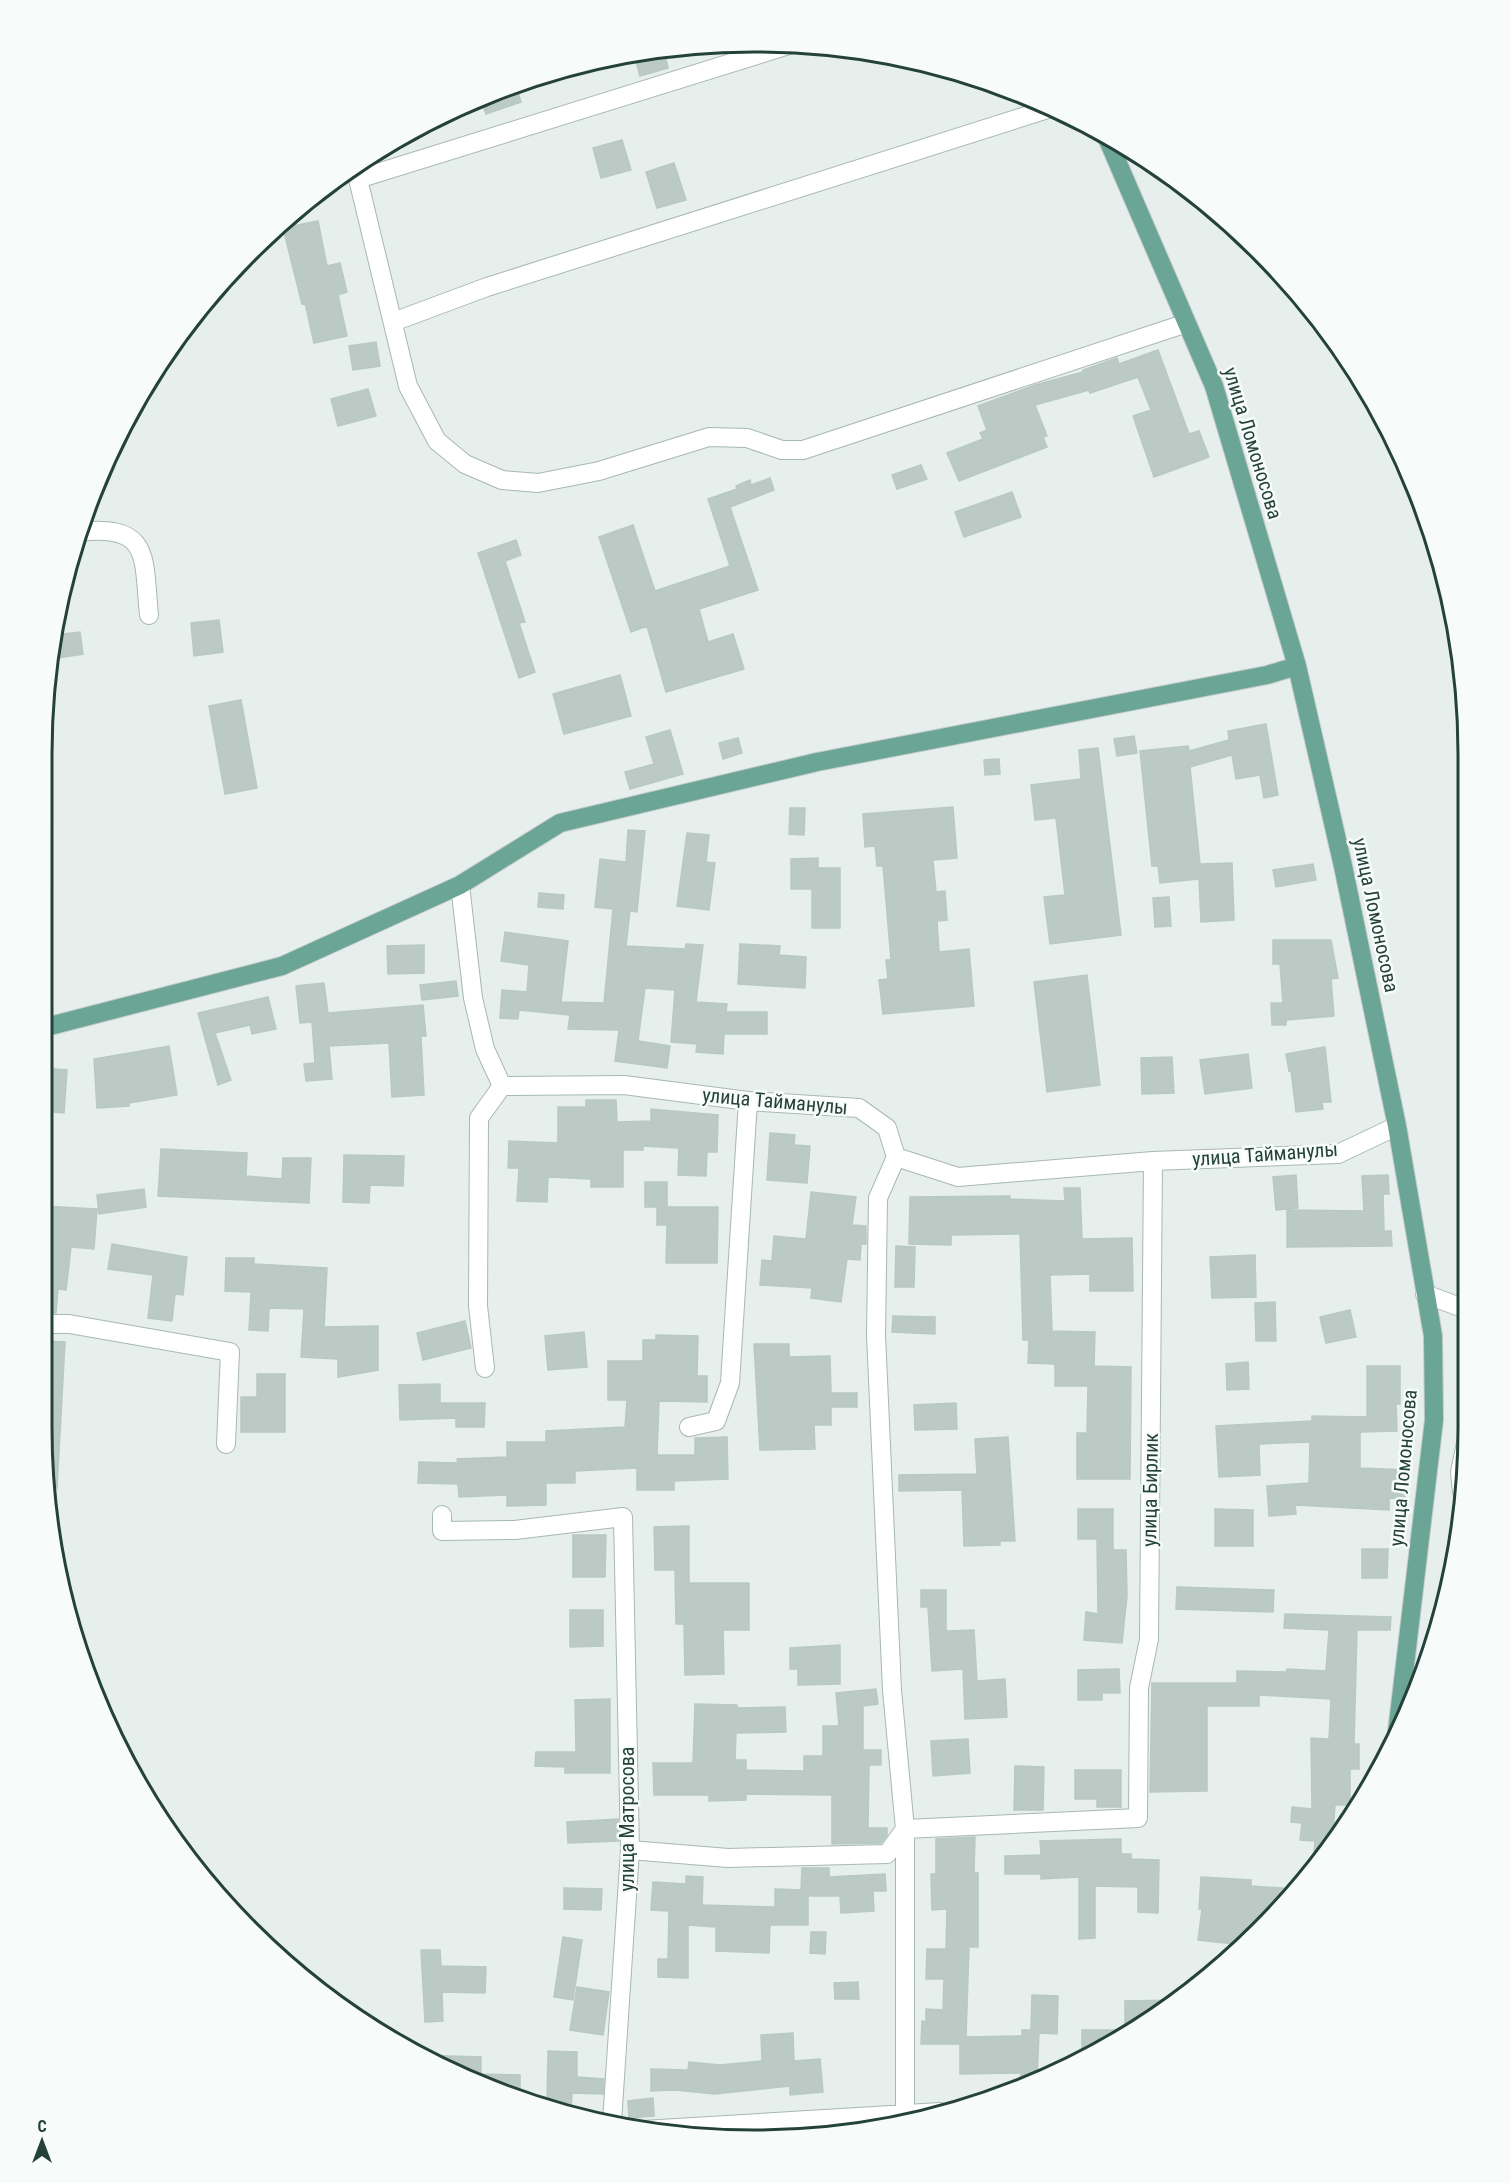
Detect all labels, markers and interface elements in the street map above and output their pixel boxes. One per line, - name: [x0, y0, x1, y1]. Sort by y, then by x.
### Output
- street label: улица Ломоносова: [1219, 364, 1287, 522]
- street label: улица Ломоносова: [1348, 836, 1404, 994]
- street label: улица Тайманулы: [701, 1083, 849, 1119]
- street label: улица Тайманулы: [1191, 1137, 1339, 1171]
- street label: улица Ломоносова: [1384, 1389, 1422, 1547]
- street label: улица Бирлик: [1137, 1432, 1163, 1547]
- street label: улица Матросова: [615, 1747, 639, 1891]
- north arrow: [12, 2111, 72, 2171]
- text: С: [37, 2117, 47, 2136]

